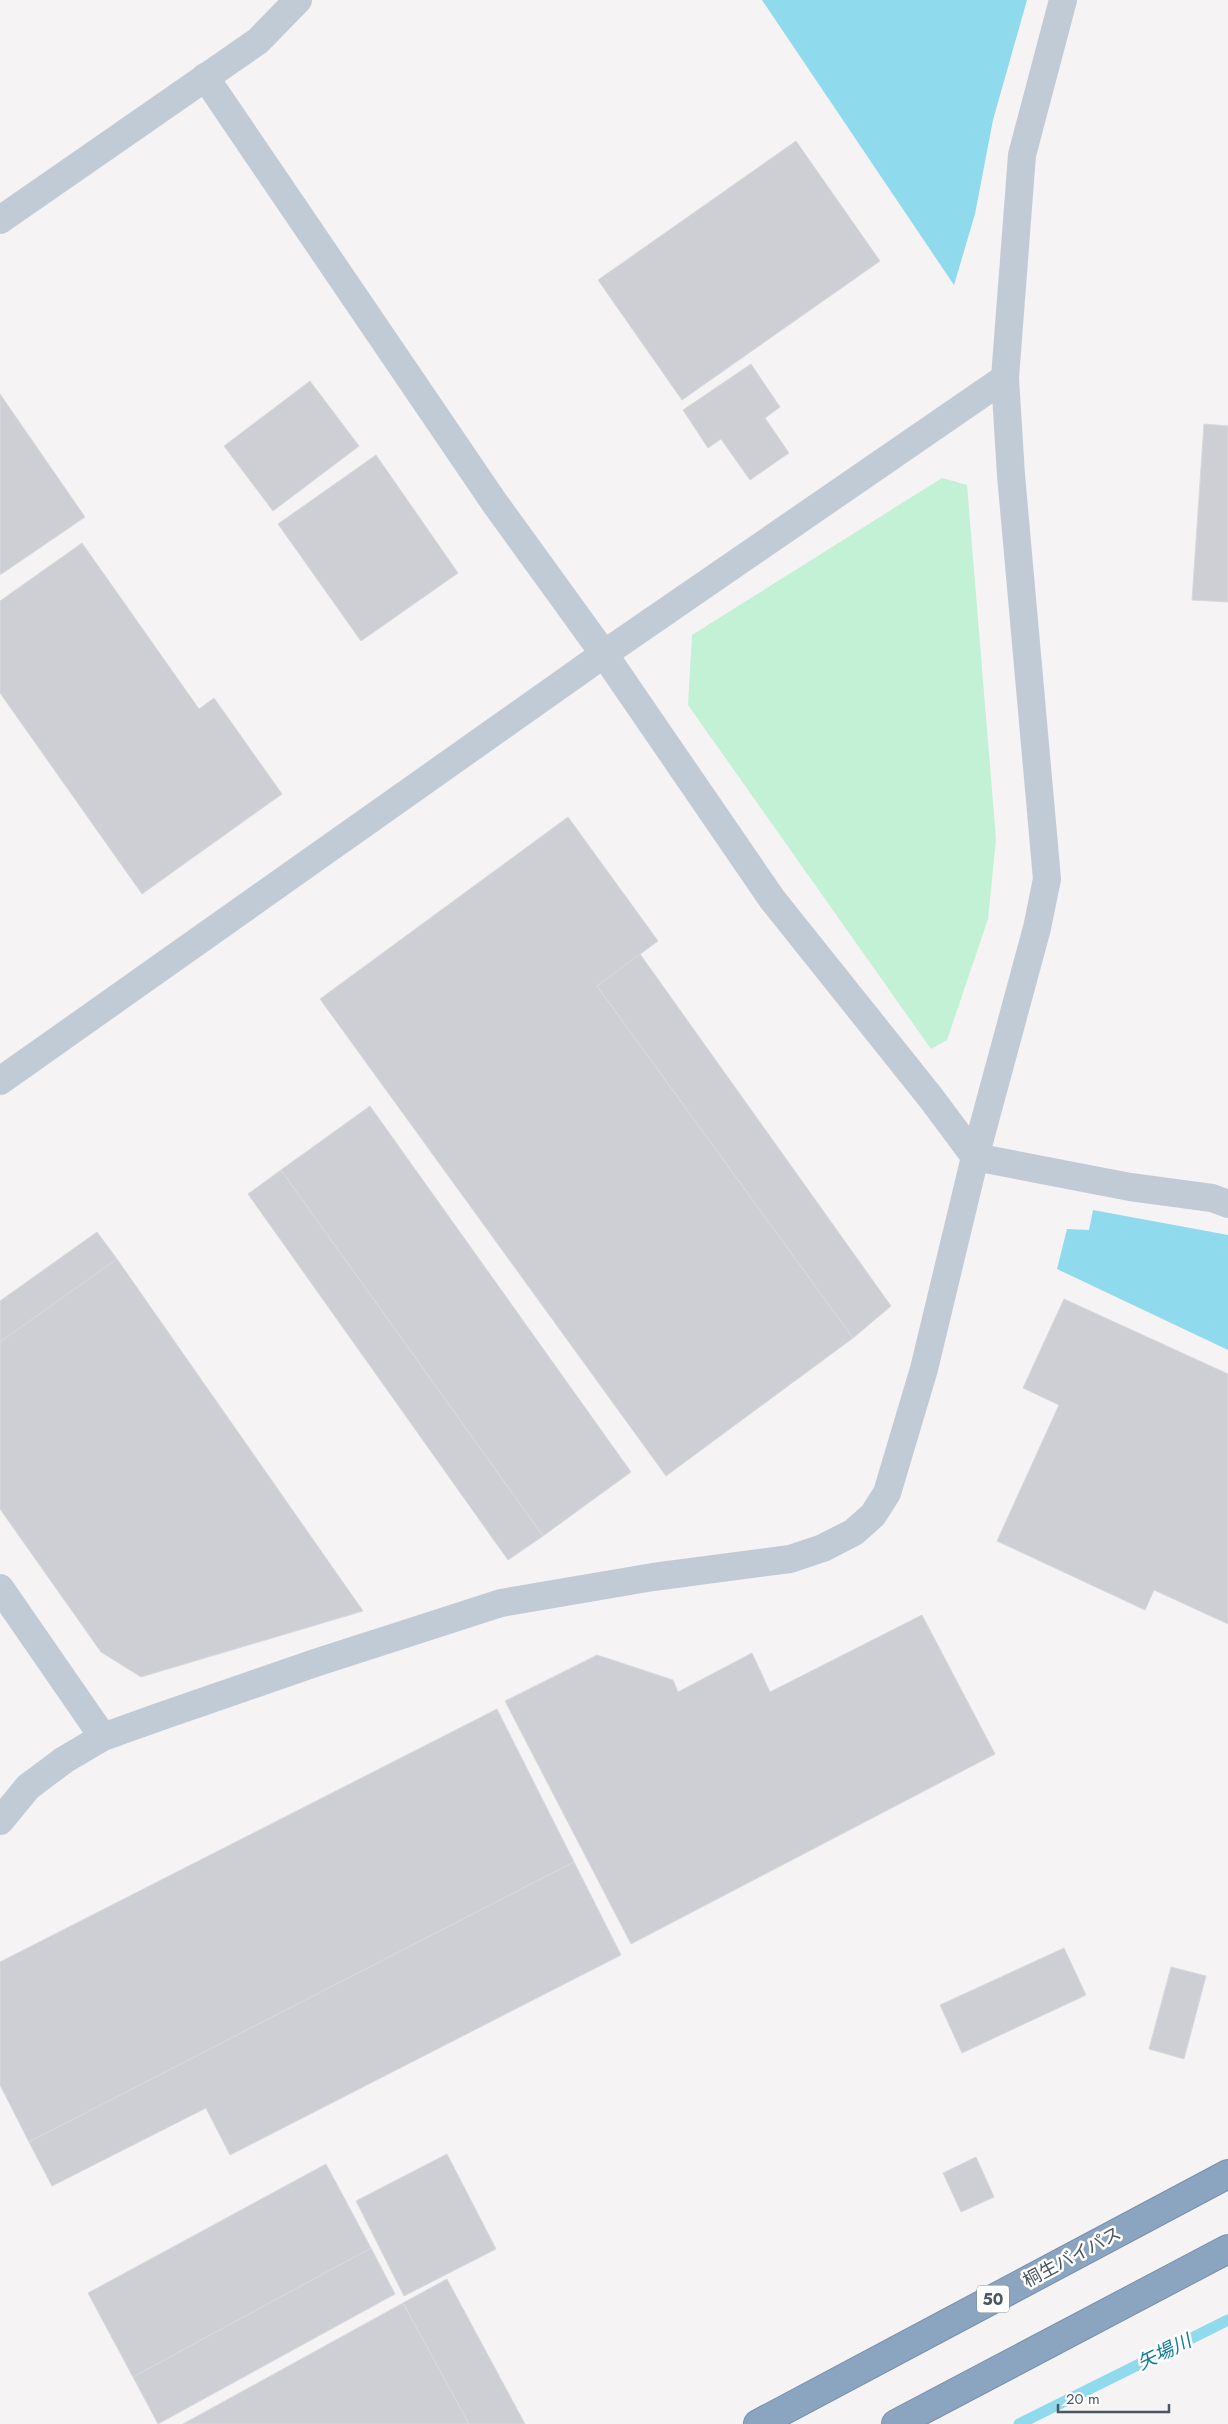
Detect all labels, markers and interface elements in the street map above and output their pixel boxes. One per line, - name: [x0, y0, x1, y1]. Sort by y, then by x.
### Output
- street label: 桐生バイパス: [1018, 2220, 1126, 2294]
- road number: 50: [977, 2286, 1009, 2312]
- water label: 矢場川: [1132, 2326, 1197, 2377]
- scale bar: [1058, 2382, 1169, 2414]
- text: 20 m: [1066, 2388, 1100, 2410]

